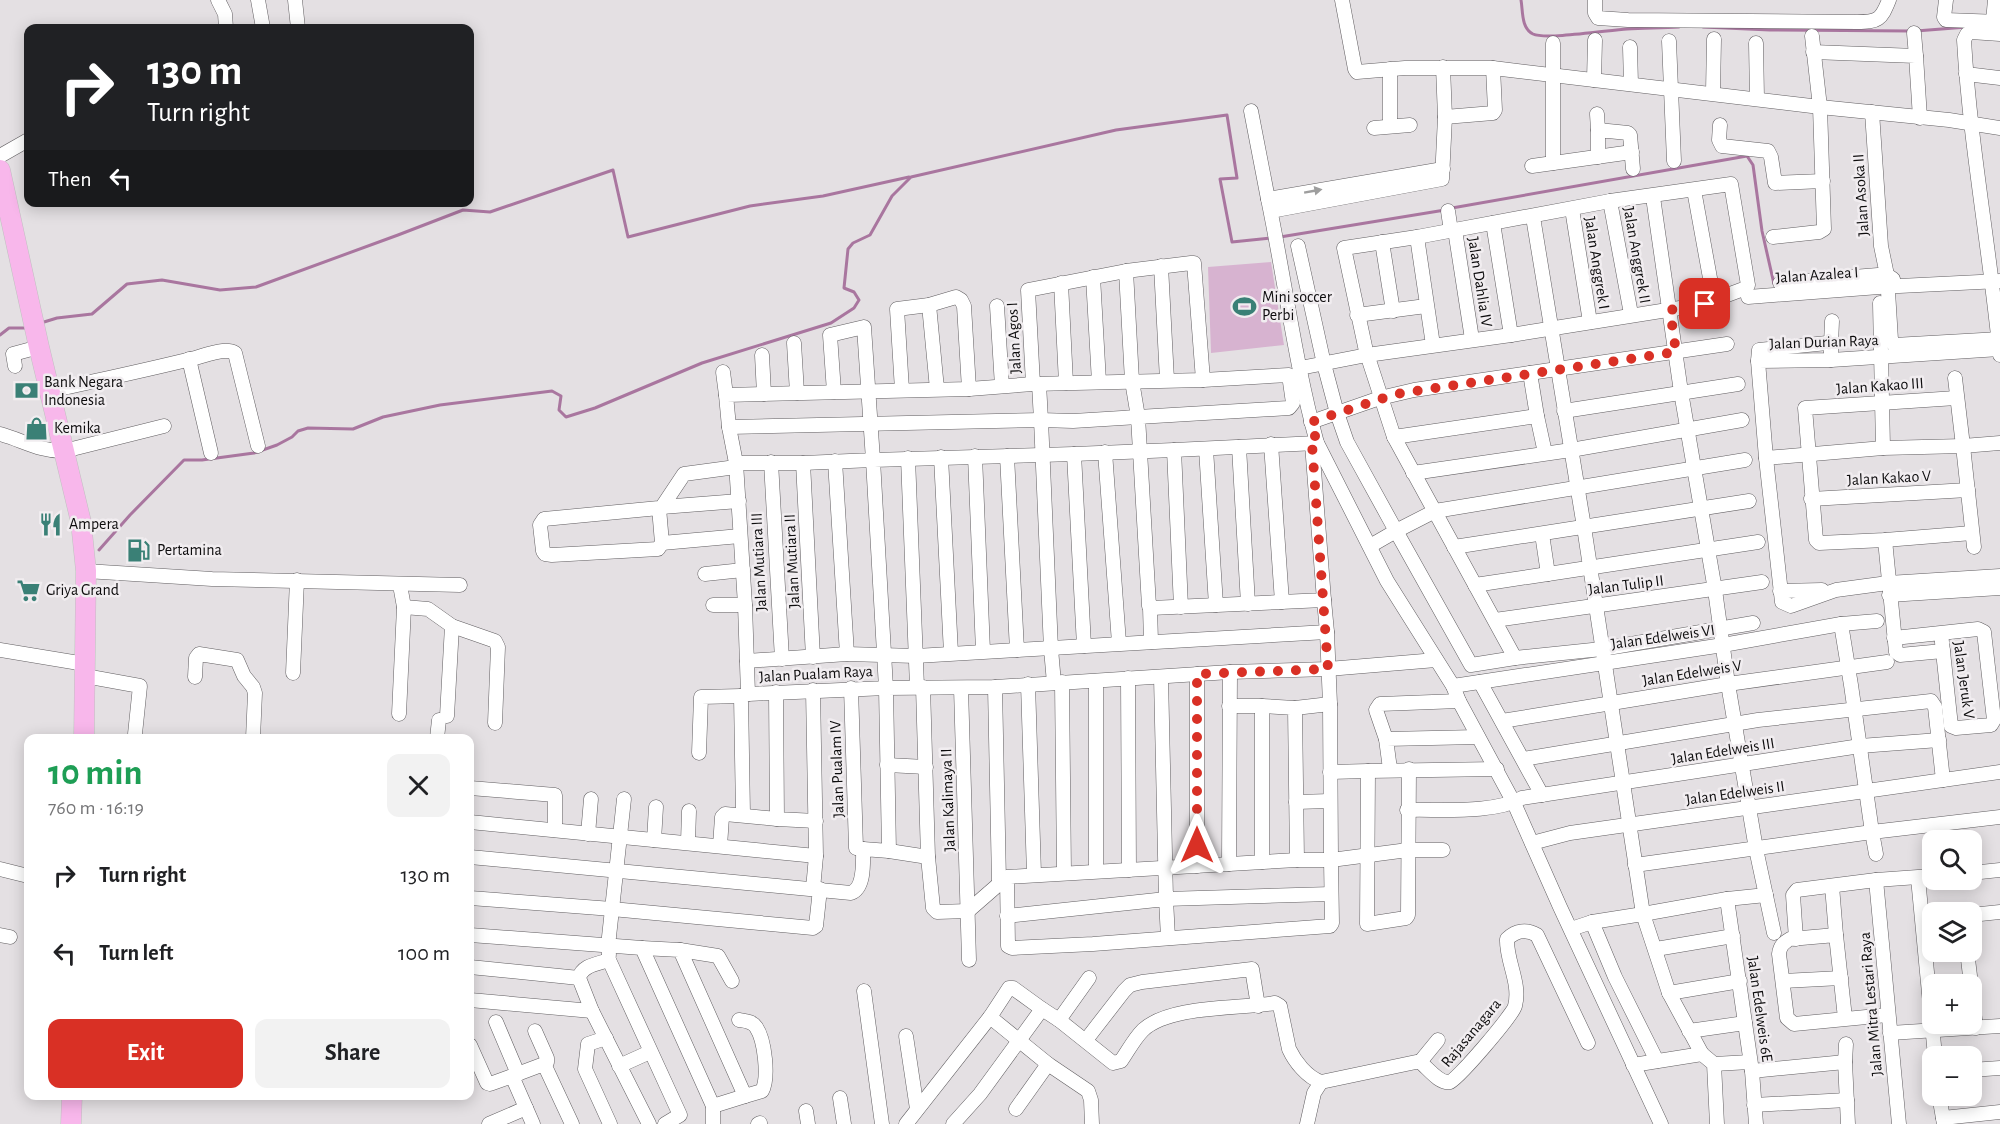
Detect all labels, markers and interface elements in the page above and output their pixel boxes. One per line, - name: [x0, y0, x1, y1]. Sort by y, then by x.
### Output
- icon: right: [48, 48, 126, 126]
- text: 130 m: [147, 50, 242, 92]
- text: Turn right: [147, 99, 250, 126]
- street label: Jalan Asoka II: [1850, 153, 1872, 237]
- icon: left: [104, 162, 137, 195]
- text: Then: [48, 168, 92, 190]
- one-way arrow: [1304, 186, 1323, 195]
- street label: Jalan Anggrek II: [1621, 205, 1653, 305]
- street label: Jalan Anggrek I: [1582, 215, 1612, 311]
- street label: Jalan Dahlia IV: [1465, 236, 1495, 328]
- street label: Jalan Azalea I: [1775, 264, 1859, 286]
- pin: [1679, 278, 1730, 329]
- icon: arrive: [1688, 287, 1721, 320]
- place label: Mini soccer Perbi: [1262, 289, 1333, 323]
- sports icon: Mini soccer Perbi: [1231, 293, 1257, 319]
- street label: Jalan Agos I: [1004, 302, 1024, 374]
- street label: Jalan Durian Raya: [1769, 332, 1879, 353]
- place label: Bank Negara Indonesia: [44, 374, 123, 408]
- street label: Jalan Kakao III: [1836, 375, 1924, 397]
- bank icon: Bank Negara Indonesia: [13, 378, 39, 404]
- shop icon: Kemika: [23, 415, 49, 441]
- place label: Kemika: [54, 420, 101, 436]
- street label: Jalan Kakao V: [1847, 468, 1931, 488]
- restaurant icon: Ampera: [38, 511, 64, 537]
- street label: Jalan Mutiara III: [748, 512, 770, 612]
- street label: Jalan Mutiara II: [782, 513, 802, 609]
- place label: Ampera: [69, 516, 119, 532]
- fuel station icon: Pertamina: [126, 537, 152, 563]
- place label: Pertamina: [157, 542, 222, 558]
- street label: Jalan Tulip II: [1587, 572, 1665, 598]
- supermarket icon: Griya Grand: [15, 577, 41, 603]
- place label: Griya Grand: [46, 582, 119, 599]
- street label: Jalan Edelweis VI: [1610, 622, 1716, 652]
- street label: Jalan Jeruk V: [1951, 640, 1977, 720]
- street label: Jalan Edelweis V: [1641, 657, 1743, 689]
- street label: Jalan Pualam Raya: [759, 663, 873, 686]
- street label: Jalan Pualam IV: [827, 720, 847, 818]
- street label: Jalan Edelweis III: [1670, 735, 1776, 767]
- street label: Jalan Kalimaya II: [938, 748, 959, 852]
- button: close: [387, 754, 450, 817]
- text: 10 min: [48, 755, 143, 791]
- street label: Jalan Edelweis II: [1684, 778, 1786, 808]
- text: 760 m · 16:19: [48, 798, 144, 818]
- position arrow: [1165, 813, 1229, 877]
- map controls: [1922, 830, 1982, 1106]
- button: search: [1922, 830, 1982, 890]
- icon: right: [48, 859, 81, 892]
- text: Turn right: [99, 864, 186, 886]
- text: 130 m: [401, 864, 450, 886]
- button: layers: [1922, 902, 1982, 962]
- street label: Jalan Mitra Lestari Raya: [1857, 931, 1886, 1077]
- icon: left: [48, 937, 81, 970]
- text: Turn left: [99, 942, 173, 964]
- text: 100 m: [398, 942, 450, 964]
- street label: Jalan Edelweis 6E: [1745, 955, 1775, 1063]
- button: +: [1922, 974, 1982, 1034]
- street label: Rajasanagara: [1438, 996, 1505, 1071]
- button: Exit: [48, 1019, 243, 1088]
- button: Share: [255, 1019, 450, 1088]
- button: −: [1922, 1046, 1982, 1106]

